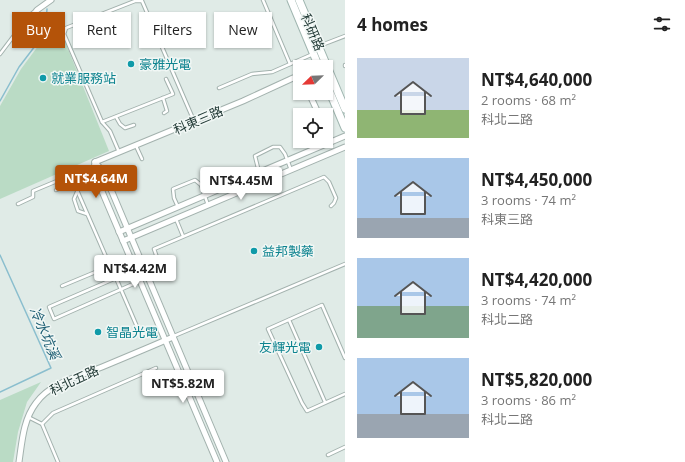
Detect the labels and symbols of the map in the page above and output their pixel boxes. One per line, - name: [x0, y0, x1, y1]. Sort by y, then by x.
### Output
- street label: 科研路: [297, 11, 329, 53]
- place label: 豪雅光電: [139, 55, 191, 73]
- marker: 豪雅光電: [126, 59, 136, 69]
- north arrow: [293, 60, 333, 100]
- place label: 就業服務站: [51, 69, 116, 87]
- marker: 就業服務站: [38, 73, 48, 83]
- street label: 科東三路: [171, 102, 225, 138]
- pin: NT$4.64M: [55, 165, 137, 199]
- pin: NT$4.45M: [200, 167, 282, 201]
- place label: 益邦製藥: [262, 242, 314, 260]
- marker: 益邦製藥: [249, 246, 259, 256]
- pin: NT$4.42M: [94, 255, 176, 289]
- water label: 冷水坑溪: [26, 303, 66, 364]
- place label: 智晶光電: [106, 323, 158, 341]
- marker: 智晶光電: [93, 327, 103, 337]
- place label: 友輝光電: [259, 338, 311, 356]
- marker: 友輝光電: [314, 342, 324, 352]
- street label: 科北五路: [47, 361, 101, 399]
- pin: NT$5.82M: [142, 370, 224, 404]

